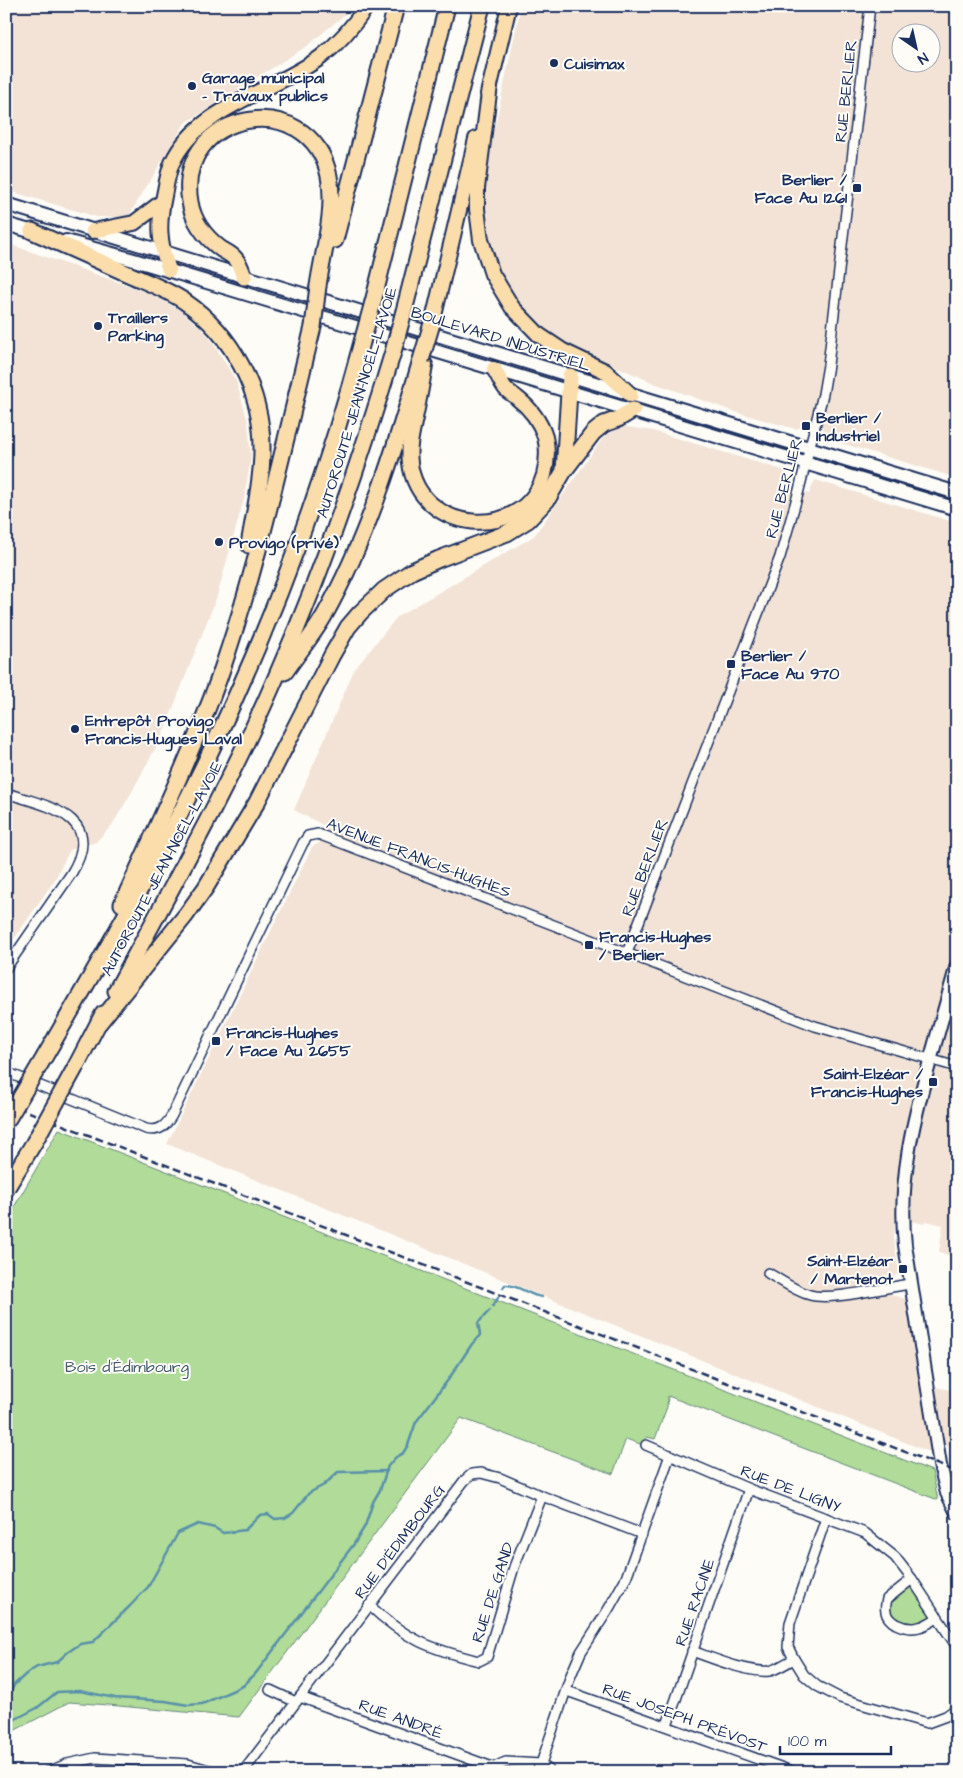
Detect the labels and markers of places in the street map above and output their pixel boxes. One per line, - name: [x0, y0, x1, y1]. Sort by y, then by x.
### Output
- place label: Cuisimax: [564, 53, 625, 75]
- marker: Cuisimax: [548, 57, 560, 69]
- place label: Garage municipal - Travaux publics: [202, 67, 328, 107]
- marker: Garage municipal - Travaux publics: [186, 80, 198, 92]
- place label: Berlier / Face Au 1261: [755, 169, 848, 209]
- marker: Berlier / Face Au 1261: [851, 182, 863, 194]
- place label: Traillers Parking: [107, 307, 168, 349]
- marker: Traillers Parking: [92, 320, 104, 332]
- place label: Berlier / Industriel: [816, 407, 882, 447]
- marker: Berlier / Industriel: [800, 420, 812, 432]
- place label: Provigo (privé): [229, 532, 339, 556]
- marker: Provigo (privé): [213, 536, 225, 548]
- place label: Berlier / Face Au 970: [741, 645, 839, 685]
- marker: Berlier / Face Au 970: [725, 658, 737, 670]
- place label: Entrepôt Provigo Francis-Hugues Laval: [85, 710, 243, 752]
- marker: Entrepôt Provigo Francis-Hugues Laval: [69, 723, 81, 735]
- place label: Francis-Hughes / Berlier: [599, 926, 711, 966]
- marker: Francis-Hughes / Berlier: [583, 939, 595, 951]
- place label: Francis-Hughes / Face Au 2655: [226, 1022, 351, 1062]
- marker: Francis-Hughes / Face Au 2655: [210, 1035, 222, 1047]
- place label: Saint-Elzéar / Francis-Hughes: [811, 1063, 924, 1105]
- marker: Saint-Elzéar / Francis-Hughes: [927, 1076, 939, 1088]
- place label: Saint-Elzéar / Martenot: [806, 1250, 894, 1290]
- marker: Saint-Elzéar / Martenot: [897, 1263, 909, 1275]

